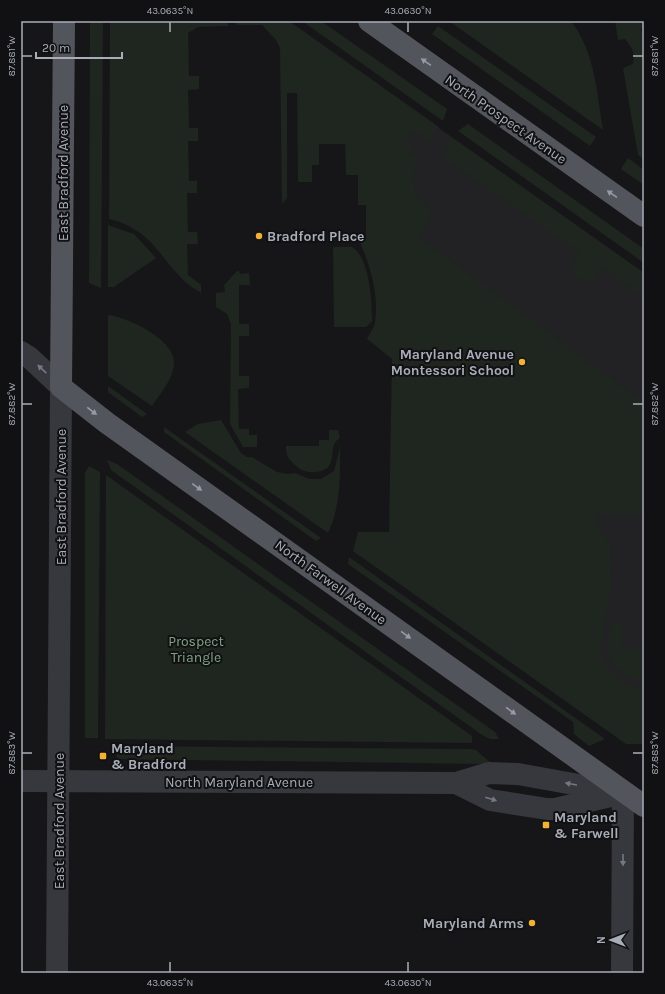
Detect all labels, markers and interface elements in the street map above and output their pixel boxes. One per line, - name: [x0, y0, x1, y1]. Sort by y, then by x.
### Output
- text: 43.0635°N: [147, 5, 193, 17]
- text: 43.0630°N: [384, 5, 432, 17]
- scale bar: [36, 34, 122, 60]
- text: 87.881°W: [6, 36, 18, 76]
- text: 87.881°W: [649, 36, 661, 76]
- text: 20 m: [42, 41, 70, 55]
- one-way arrow: [421, 58, 432, 66]
- street label: North Prospect Avenue: [442, 71, 570, 168]
- street label: East Bradford Avenue: [55, 105, 72, 241]
- one-way arrow: [607, 190, 617, 198]
- place label: Bradford Place: [267, 228, 364, 245]
- marker: Bradford Place: [254, 231, 264, 241]
- place label: Maryland Avenue Montessori School: [391, 346, 514, 379]
- marker: Maryland Avenue Montessori School: [517, 357, 527, 367]
- one-way arrow: [37, 364, 47, 373]
- text: 87.882°W: [6, 382, 18, 426]
- text: 87.882°W: [649, 382, 661, 426]
- one-way arrow: [86, 406, 97, 415]
- street label: East Bradford Avenue: [53, 429, 70, 565]
- one-way arrow: [192, 483, 203, 491]
- street label: North Farwell Avenue: [272, 536, 390, 629]
- one-way arrow: [400, 631, 411, 639]
- park label: Prospect Triangle: [168, 633, 224, 666]
- one-way arrow: [506, 707, 517, 715]
- text: 87.883°W: [6, 731, 18, 775]
- text: 87.883°W: [649, 731, 661, 775]
- place label: Maryland & Bradford: [111, 740, 187, 773]
- marker: Maryland & Bradford: [98, 751, 108, 761]
- street label: East Bradford Avenue: [51, 753, 68, 889]
- street label: North Maryland Avenue: [165, 774, 313, 791]
- one-way arrow: [565, 780, 577, 786]
- one-way arrow: [486, 796, 498, 802]
- place label: Maryland & Farwell: [554, 809, 619, 842]
- marker: Maryland & Farwell: [541, 820, 551, 830]
- one-way arrow: [620, 854, 626, 867]
- place label: Maryland Arms: [423, 915, 524, 932]
- marker: Maryland Arms: [527, 918, 537, 928]
- north arrow: [591, 920, 631, 960]
- text: N: [595, 936, 608, 944]
- text: 43.0635°N: [147, 977, 193, 989]
- text: 43.0630°N: [384, 977, 432, 989]

